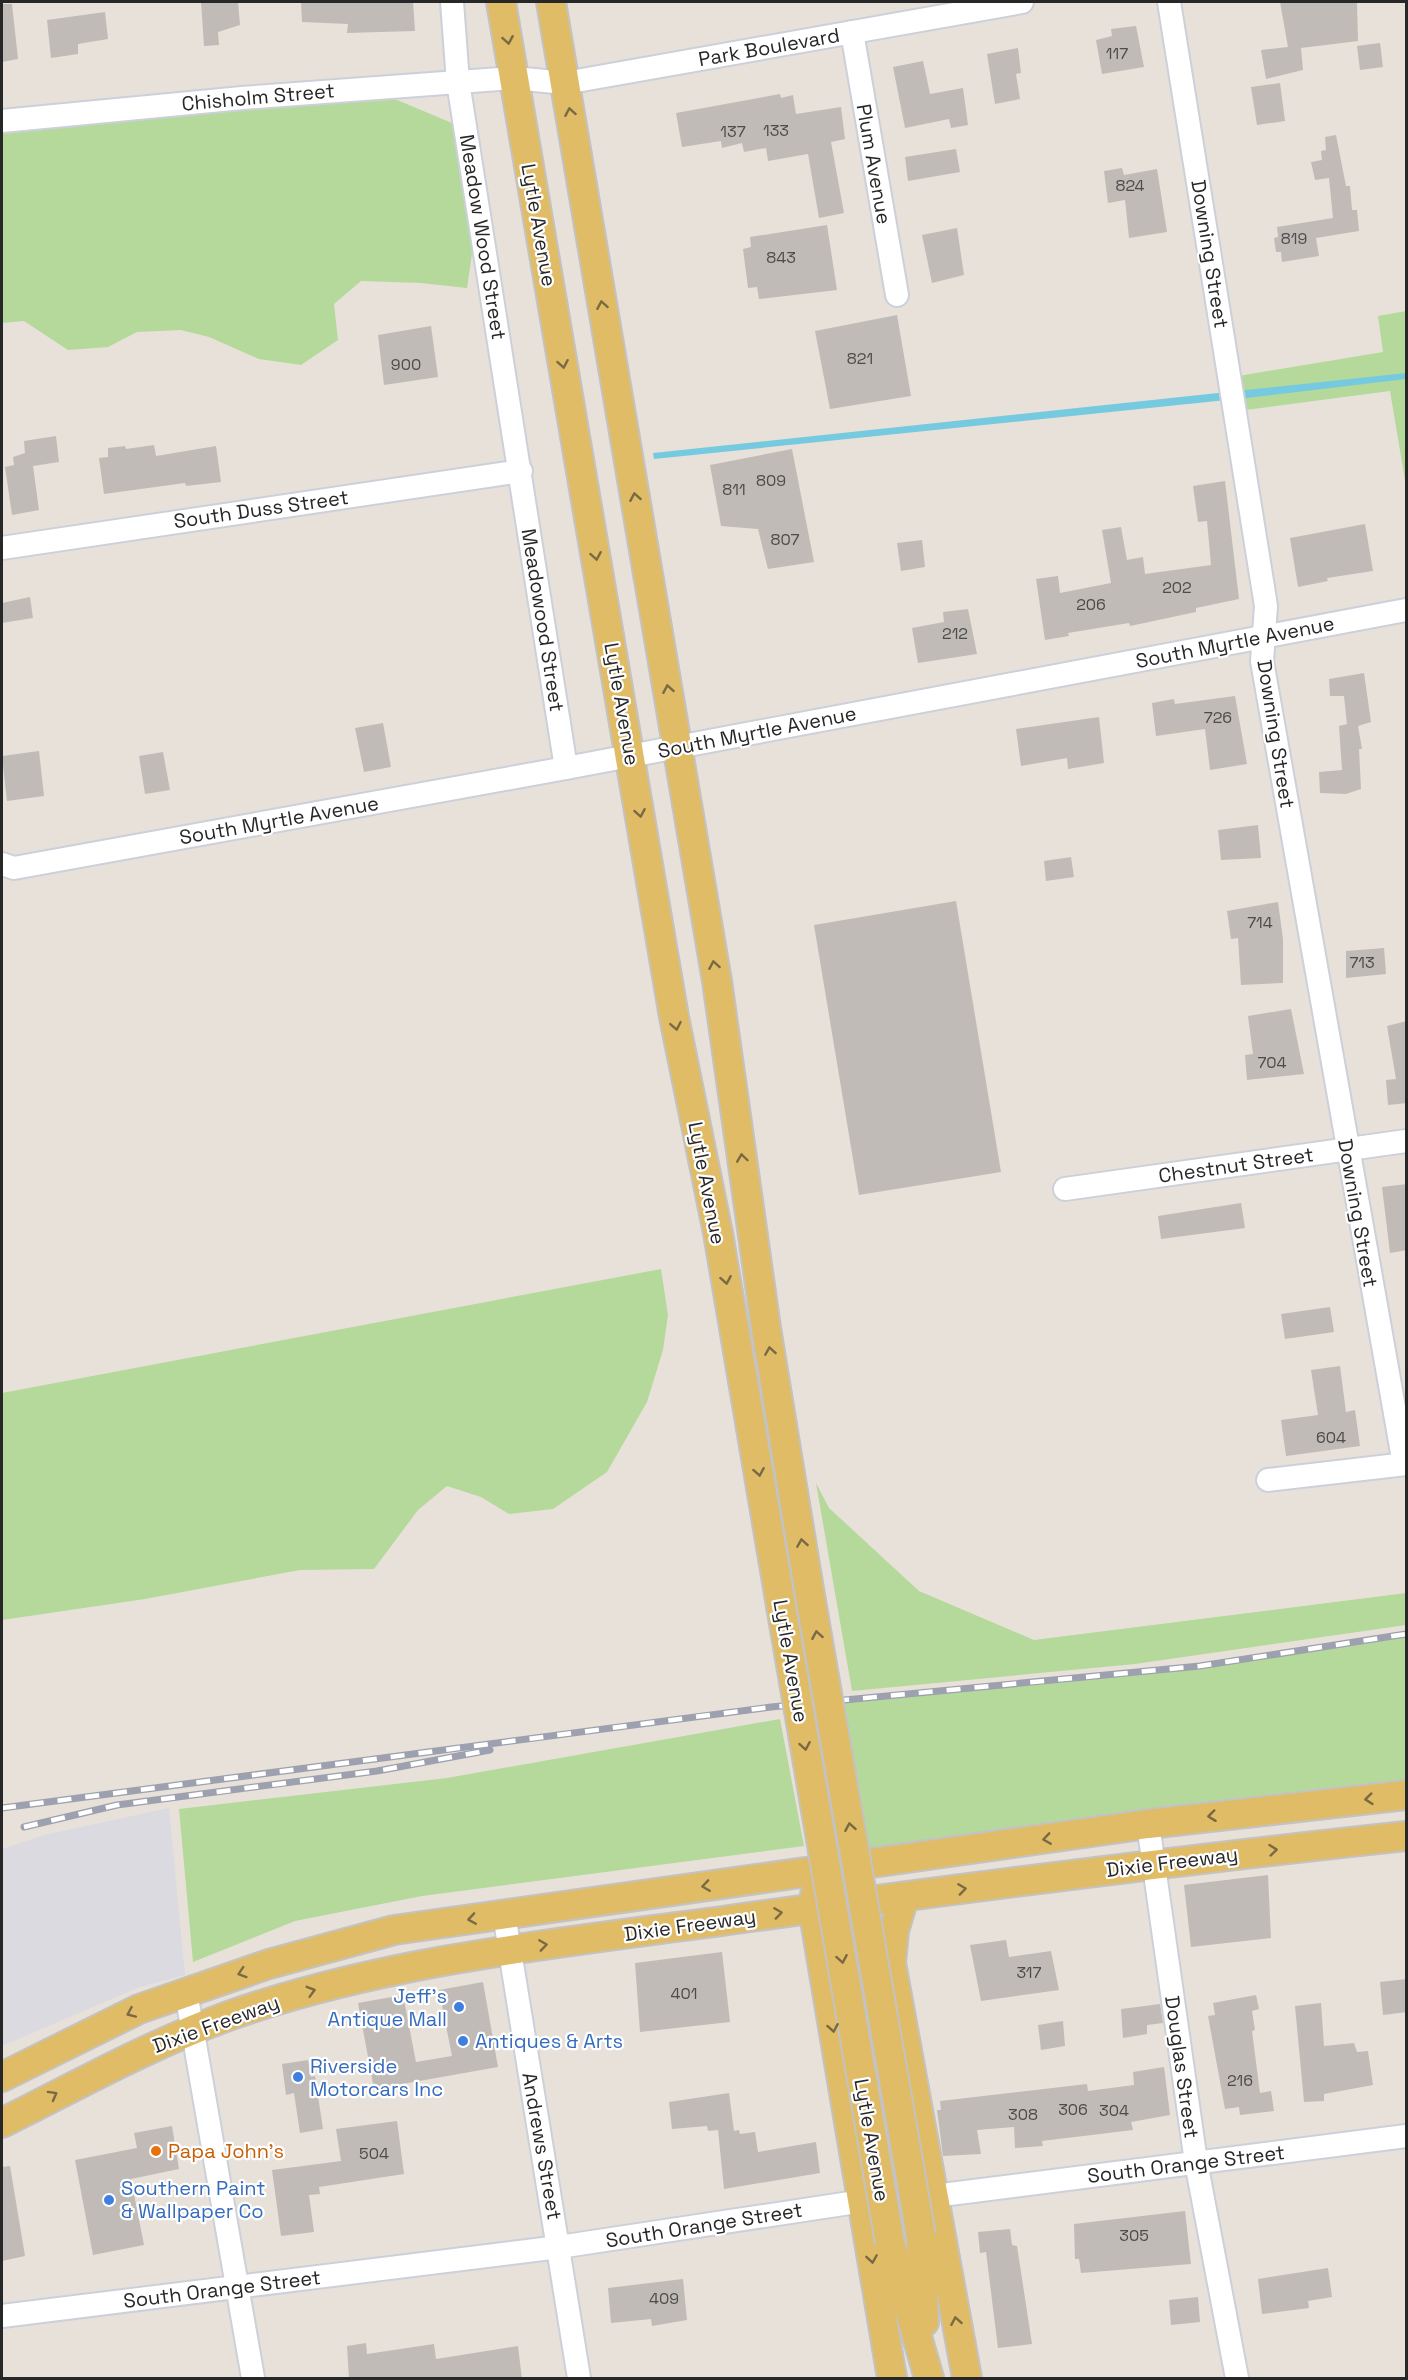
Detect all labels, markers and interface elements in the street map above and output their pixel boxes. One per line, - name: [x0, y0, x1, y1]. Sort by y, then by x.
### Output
- street label: Park Boulevard: [696, 22, 842, 72]
- one-way arrow: [501, 35, 513, 45]
- house number: 117: [1106, 43, 1128, 64]
- street label: Chisholm Street: [180, 77, 336, 117]
- street label: Plum Avenue: [851, 102, 897, 226]
- one-way arrow: [564, 108, 576, 117]
- house number: 133: [763, 120, 789, 141]
- house number: 137: [720, 121, 746, 142]
- street label: Meadow Wood Street: [454, 132, 512, 342]
- street label: Lytle Avenue: [515, 161, 563, 289]
- house number: 824: [1115, 175, 1145, 196]
- street label: Downing Street: [1185, 178, 1235, 330]
- house number: 819: [1281, 228, 1307, 249]
- house number: 843: [766, 247, 796, 268]
- one-way arrow: [596, 300, 609, 310]
- house number: 821: [847, 348, 873, 369]
- house number: 900: [391, 354, 421, 375]
- one-way arrow: [556, 358, 569, 368]
- house number: 809: [756, 470, 786, 491]
- house number: 811: [722, 479, 746, 500]
- street label: South Duss Street: [172, 484, 350, 534]
- one-way arrow: [629, 492, 642, 502]
- street label: Meadowood Street: [516, 527, 570, 713]
- house number: 807: [771, 529, 799, 550]
- one-way arrow: [589, 550, 602, 560]
- house number: 202: [1162, 577, 1192, 598]
- house number: 206: [1076, 594, 1106, 615]
- street label: South Myrtle Avenue: [1133, 610, 1337, 674]
- house number: 212: [942, 623, 968, 644]
- street label: Lytle Avenue: [598, 640, 646, 768]
- street label: Downing Street: [1251, 658, 1301, 810]
- one-way arrow: [662, 684, 675, 694]
- street label: South Myrtle Avenue: [655, 700, 859, 764]
- house number: 726: [1204, 707, 1232, 728]
- street label: South Myrtle Avenue: [177, 790, 381, 850]
- one-way arrow: [633, 808, 646, 818]
- house number: 714: [1247, 912, 1273, 933]
- house number: 713: [1349, 952, 1375, 973]
- one-way arrow: [709, 960, 721, 969]
- one-way arrow: [669, 1021, 682, 1031]
- house number: 704: [1257, 1052, 1287, 1073]
- street label: Lytle Avenue: [682, 1119, 732, 1247]
- street label: Downing Street: [1332, 1137, 1384, 1289]
- street label: Chestnut Street: [1157, 1141, 1315, 1189]
- one-way arrow: [736, 1153, 748, 1162]
- one-way arrow: [719, 1274, 732, 1284]
- one-way arrow: [764, 1346, 776, 1355]
- house number: 604: [1316, 1427, 1346, 1448]
- one-way arrow: [752, 1467, 764, 1476]
- one-way arrow: [796, 1539, 808, 1548]
- street label: Lytle Avenue: [767, 1597, 815, 1725]
- one-way arrow: [811, 1630, 824, 1640]
- one-way arrow: [799, 1741, 811, 1751]
- one-way arrow: [1365, 1792, 1374, 1805]
- one-way arrow: [1207, 1810, 1216, 1822]
- one-way arrow: [845, 1822, 857, 1832]
- one-way arrow: [1042, 1833, 1051, 1845]
- street label: Dixie Freeway: [1105, 1841, 1239, 1883]
- one-way arrow: [1269, 1844, 1278, 1857]
- one-way arrow: [702, 1879, 711, 1892]
- one-way arrow: [958, 1883, 967, 1896]
- street label: Dixie Freeway: [622, 1903, 758, 1947]
- one-way arrow: [774, 1907, 783, 1920]
- one-way arrow: [467, 1912, 476, 1924]
- one-way arrow: [539, 1939, 548, 1951]
- one-way arrow: [835, 1954, 847, 1964]
- house number: 317: [1016, 1962, 1042, 1983]
- one-way arrow: [237, 1966, 248, 1979]
- place label: Jeff's Antique Mall: [328, 1983, 447, 2032]
- house number: 401: [671, 1983, 697, 2004]
- one-way arrow: [306, 1985, 316, 1998]
- street label: Dixie Freeway: [149, 1989, 283, 2059]
- street label: Douglas Street: [1159, 1994, 1205, 2140]
- marker: Jeff's Antique Mall: [452, 2000, 466, 2014]
- one-way arrow: [127, 2005, 138, 2017]
- one-way arrow: [827, 2023, 839, 2033]
- place label: Antiques & Arts: [475, 2028, 623, 2054]
- marker: Antiques & Arts: [456, 2034, 470, 2048]
- place label: Riverside Motorcars Inc: [310, 2053, 443, 2102]
- marker: Riverside Motorcars Inc: [291, 2070, 305, 2084]
- street label: Andrews Street: [516, 2070, 568, 2222]
- house number: 216: [1227, 2070, 1253, 2091]
- street label: Lytle Avenue: [848, 2076, 896, 2204]
- one-way arrow: [47, 2091, 57, 2102]
- house number: 306: [1058, 2099, 1088, 2120]
- house number: 304: [1099, 2100, 1129, 2121]
- house number: 308: [1008, 2104, 1038, 2125]
- place label: Papa John's: [168, 2138, 284, 2164]
- street label: South Orange Street: [1086, 2139, 1286, 2189]
- house number: 504: [359, 2143, 389, 2164]
- marker: Papa John's: [149, 2144, 163, 2158]
- place label: Southern Paint & Wallpaper Co: [121, 2175, 265, 2224]
- marker: Southern Paint & Wallpaper Co: [102, 2193, 116, 2207]
- street label: South Orange Street: [604, 2197, 804, 2253]
- house number: 305: [1119, 2225, 1149, 2246]
- one-way arrow: [866, 2254, 878, 2264]
- street label: South Orange Street: [122, 2264, 322, 2314]
- house number: 409: [649, 2288, 679, 2309]
- one-way arrow: [950, 2316, 963, 2326]

